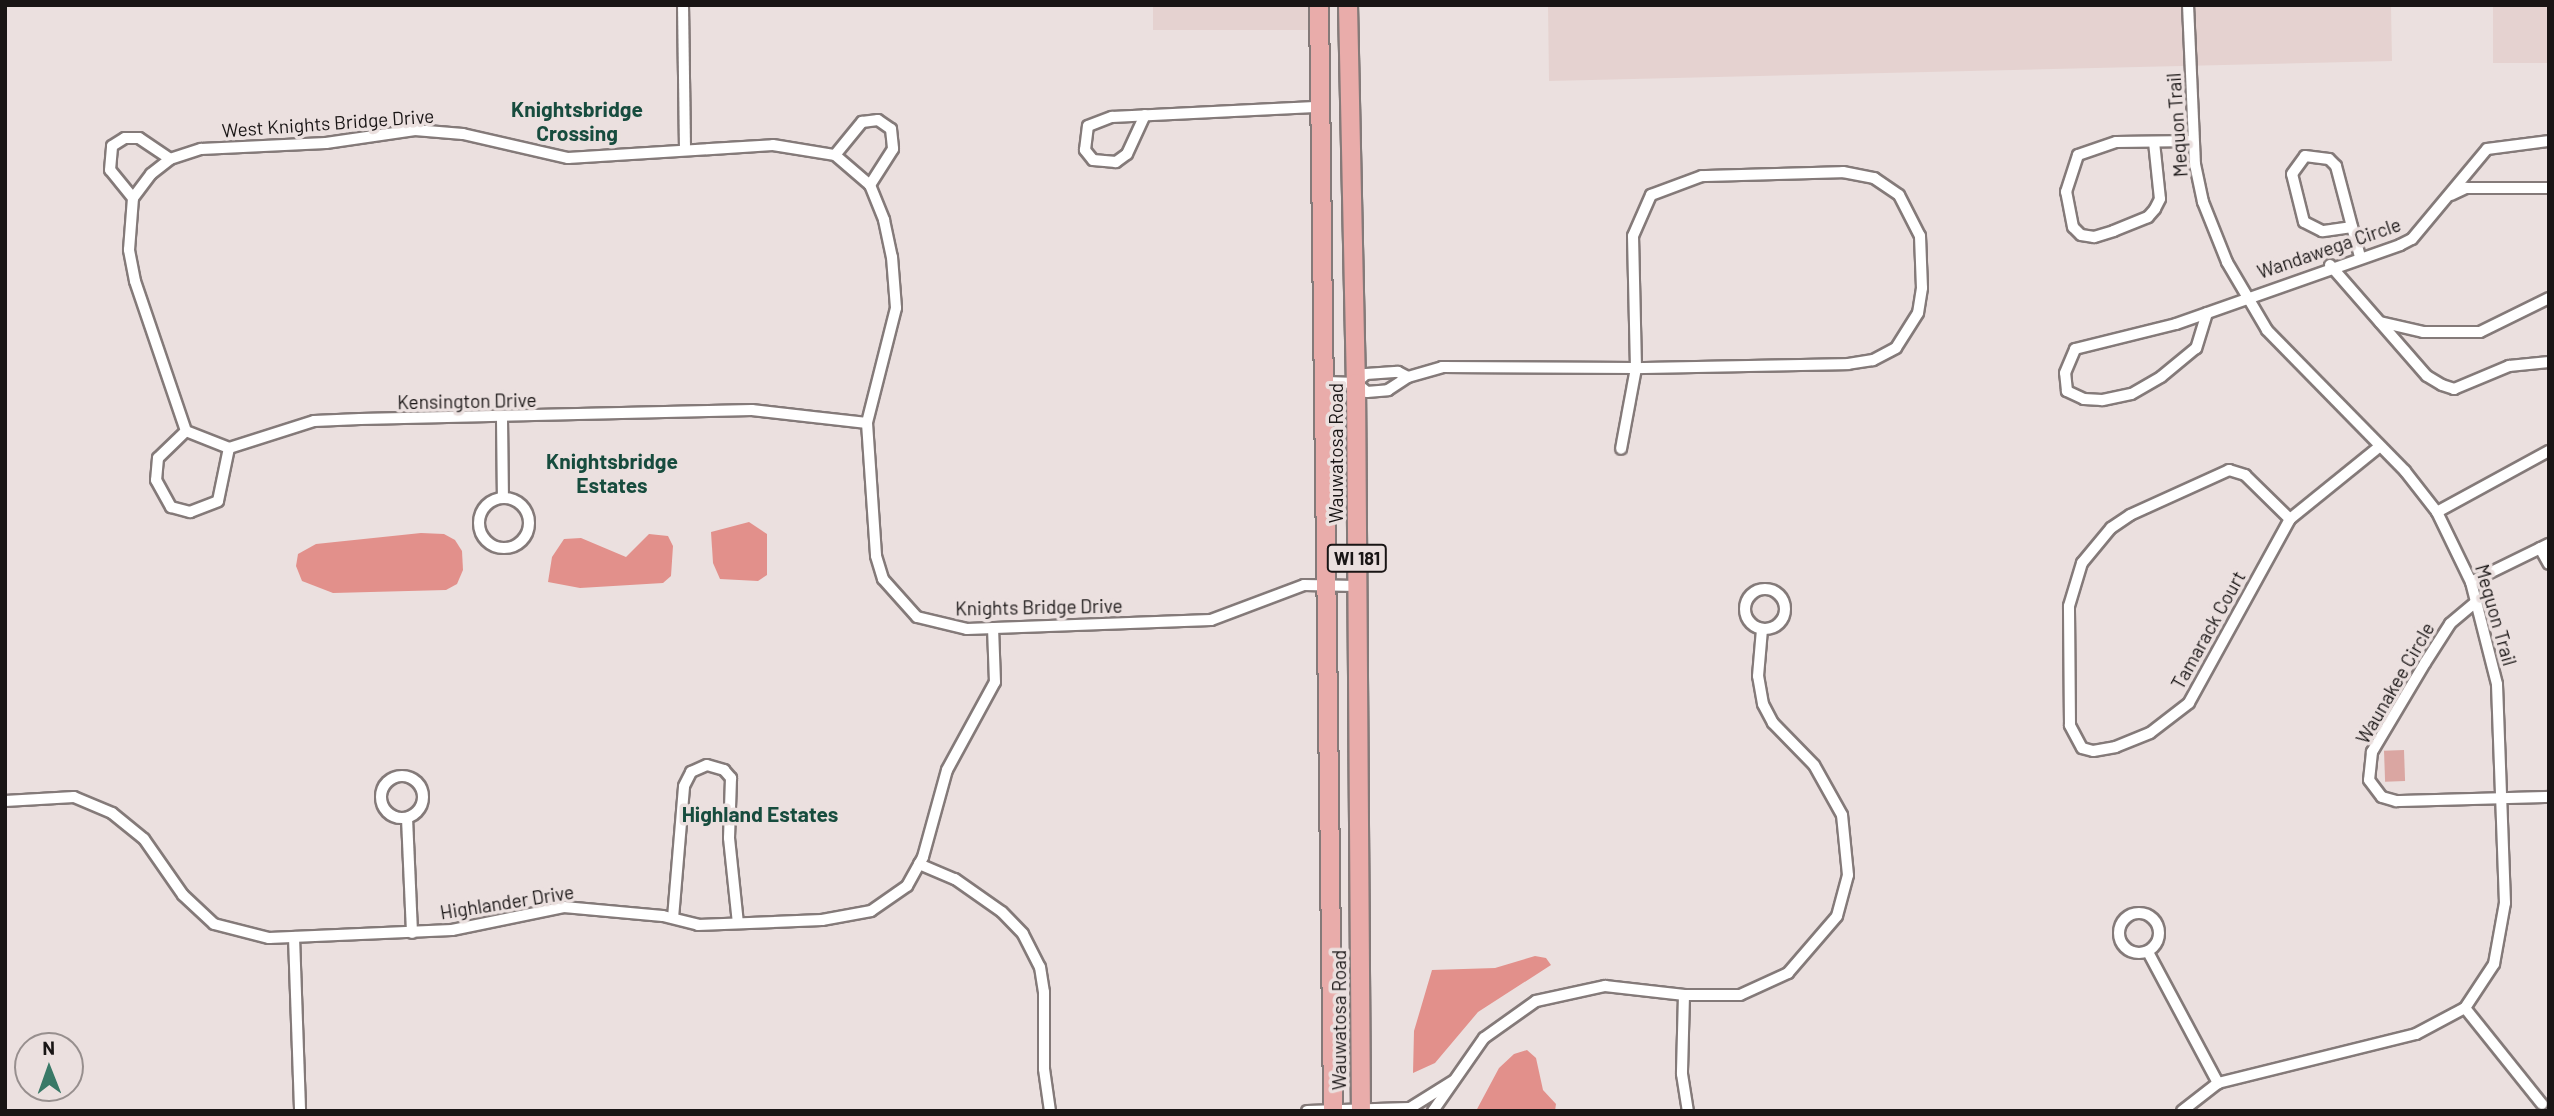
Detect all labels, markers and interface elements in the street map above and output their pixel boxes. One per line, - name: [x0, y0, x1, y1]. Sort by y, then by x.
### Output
- street label: Mequon Trail: [2162, 72, 2192, 178]
- district label: Knightsbridge Crossing: [511, 96, 643, 146]
- street label: West Knights Bridge Drive: [221, 104, 435, 142]
- street label: Wandawega Circle: [2254, 213, 2404, 283]
- street label: Wauwatosa Road: [1325, 383, 1347, 523]
- street label: Kensington Drive: [397, 388, 537, 414]
- district label: Knightsbridge Estates: [546, 448, 678, 498]
- road number: WI 181: [1326, 544, 1388, 572]
- street label: Mequon Trail: [2471, 562, 2521, 668]
- street label: Tamarack Court: [2166, 567, 2250, 693]
- street label: Knights Bridge Drive: [955, 594, 1123, 620]
- street label: Waunakee Circle: [2351, 618, 2439, 748]
- district label: Highland Estates: [682, 801, 838, 827]
- street label: Highlander Drive: [438, 880, 576, 924]
- street label: Wauwatosa Road: [1328, 950, 1350, 1090]
- north arrow: [14, 1032, 84, 1102]
- text: N: [42, 1036, 55, 1059]

